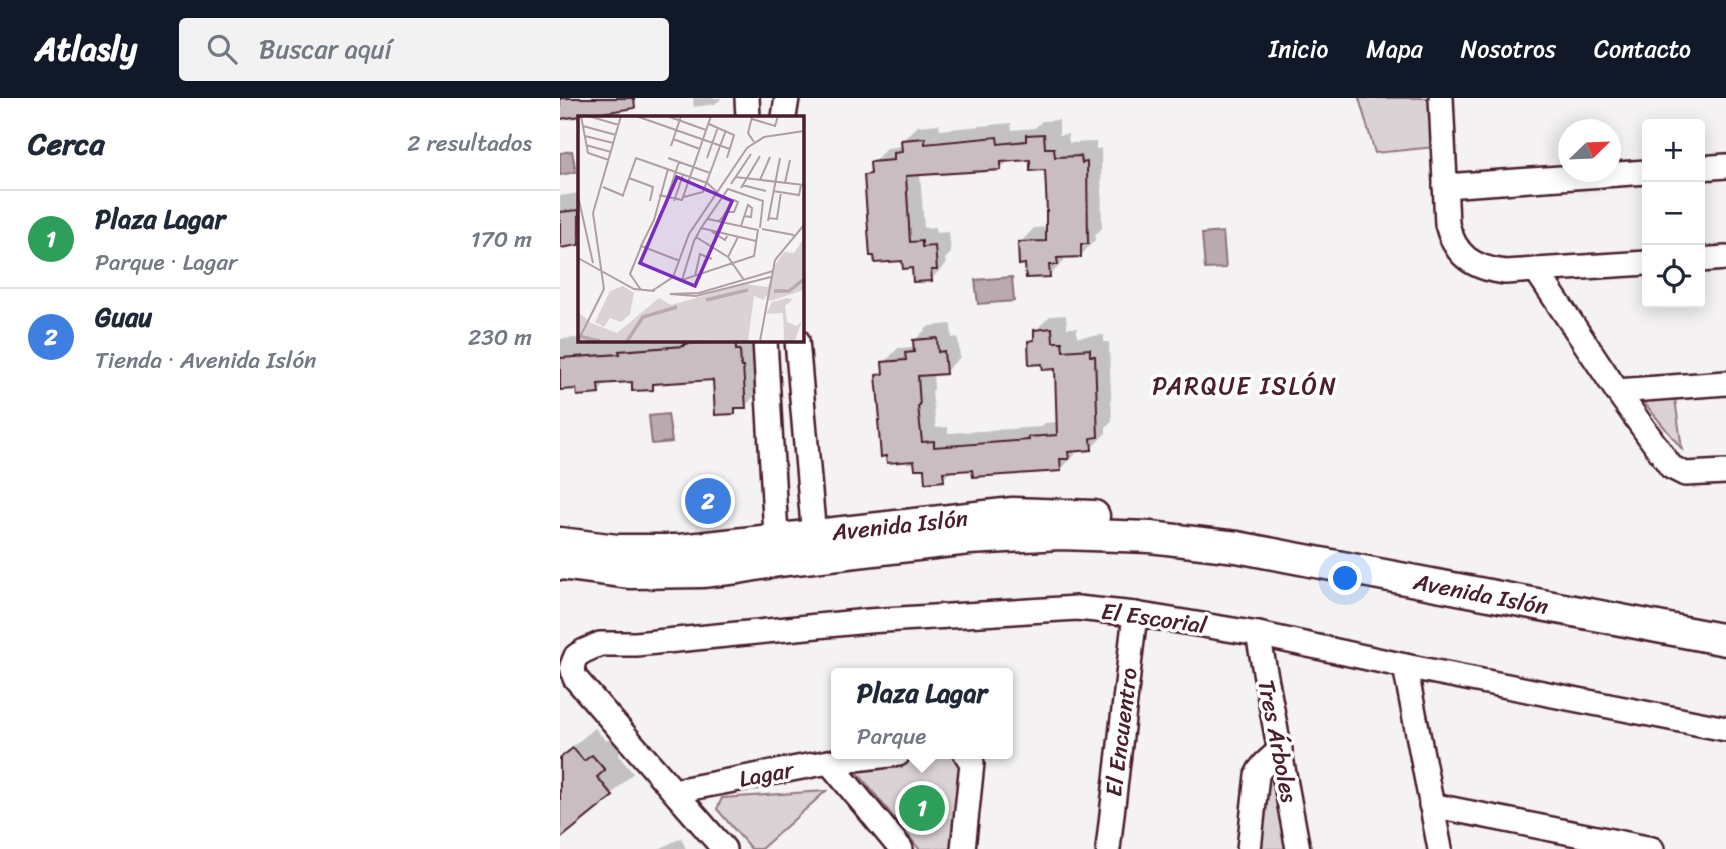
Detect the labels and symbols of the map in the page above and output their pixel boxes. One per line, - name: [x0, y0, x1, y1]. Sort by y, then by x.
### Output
- inset map: [578, 116, 803, 341]
- north arrow: [1558, 119, 1621, 182]
- district label: PARQUE ISLÓN: [1152, 365, 1338, 407]
- pin: 2: [685, 475, 731, 527]
- street label: Avenida Islón: [829, 498, 971, 553]
- your location: [1328, 561, 1362, 595]
- street label: Avenida Islón: [1409, 561, 1552, 628]
- street label: El Escorial: [1099, 591, 1210, 646]
- street label: El Encuentro: [1093, 665, 1150, 799]
- street label: Tres Árboles: [1246, 676, 1310, 807]
- street label: Lagar: [735, 749, 798, 800]
- pin: 1: [899, 782, 945, 834]

